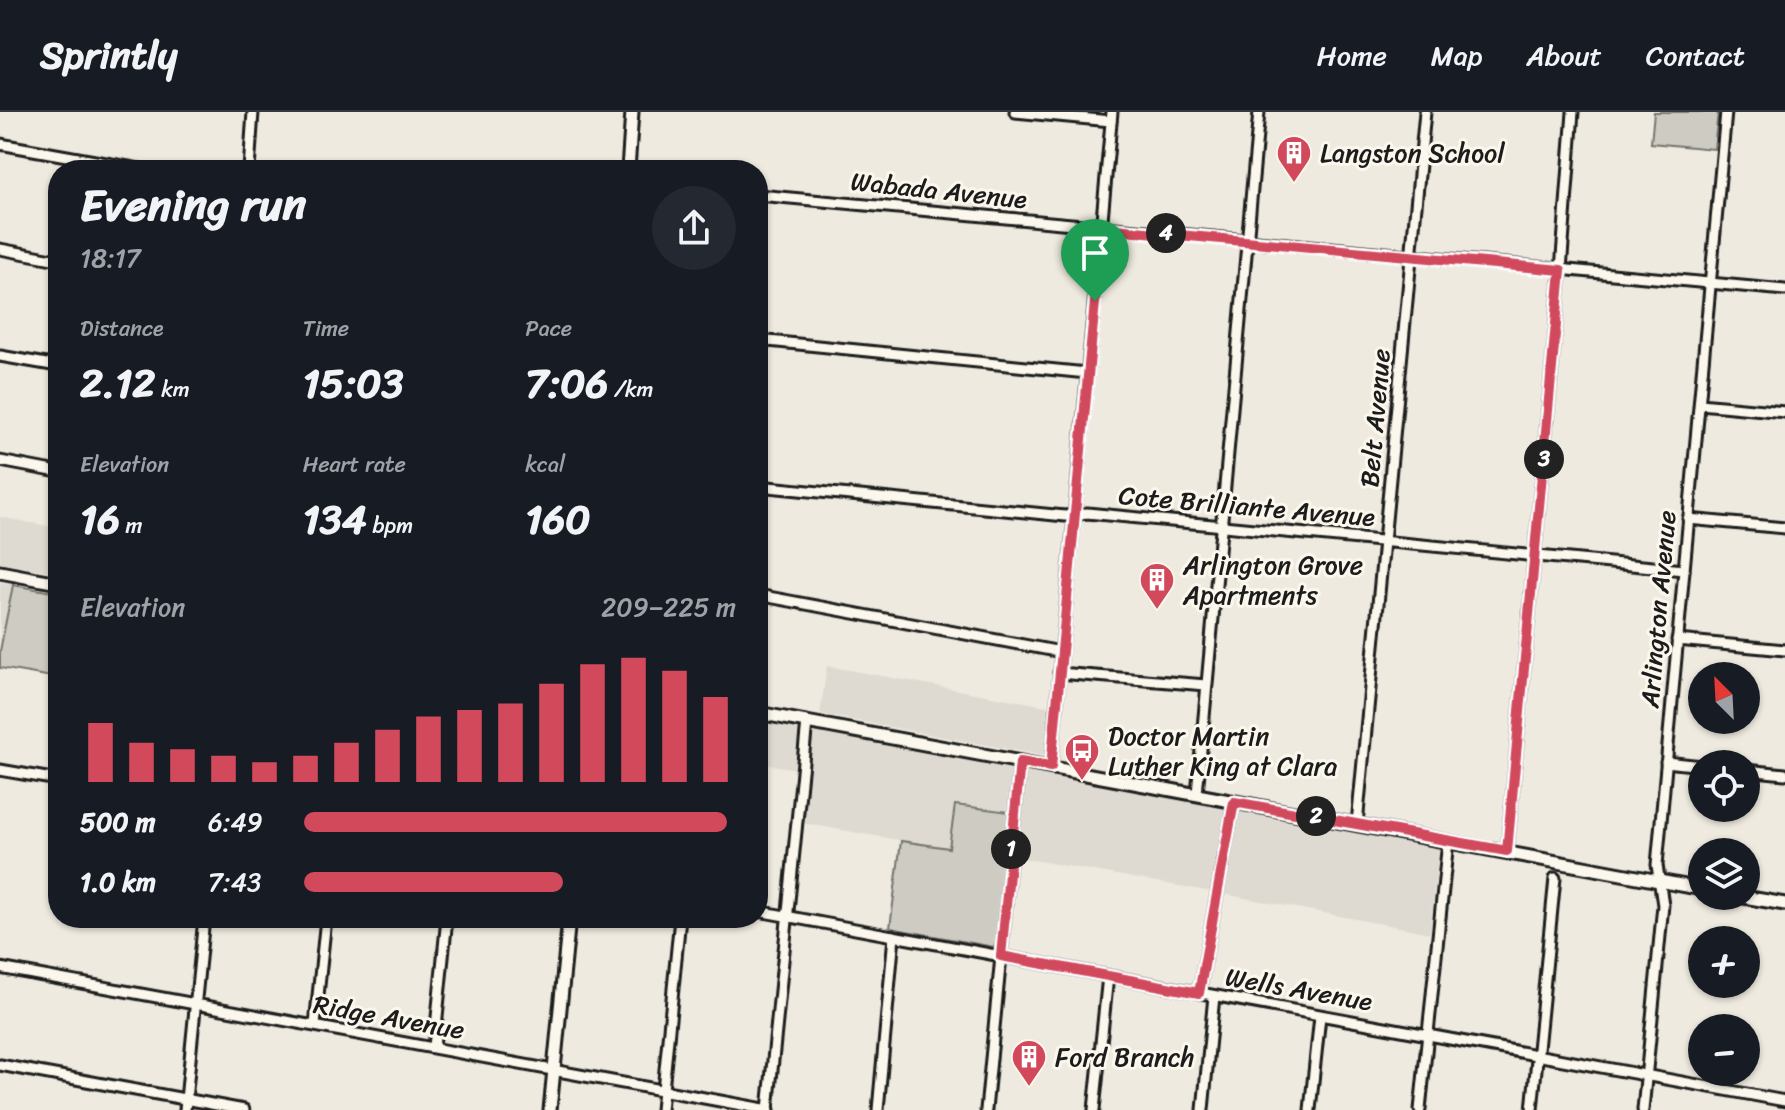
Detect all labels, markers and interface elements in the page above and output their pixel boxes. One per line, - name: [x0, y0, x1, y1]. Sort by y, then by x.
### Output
- text: Sprintly: [40, 22, 178, 89]
- text: Home: [1317, 31, 1387, 80]
- text: Map: [1431, 31, 1482, 80]
- text: About: [1526, 31, 1602, 80]
- text: Contact: [1646, 31, 1745, 80]
- place label: Langston School: [1320, 130, 1505, 176]
- building icon: Langston School: [1275, 134, 1313, 184]
- street label: Wabada Avenue: [849, 158, 1030, 222]
- text: Evening run: [80, 166, 306, 244]
- button: share: [652, 186, 736, 270]
- pin: 4: [1146, 213, 1186, 253]
- text: 4: [1159, 213, 1173, 252]
- pin: [1061, 219, 1129, 301]
- icon: arrive: [1073, 231, 1117, 275]
- text: 18:17: [80, 235, 141, 281]
- text: Distance: [80, 309, 164, 348]
- text: Time: [303, 309, 349, 348]
- text: Pace: [525, 309, 572, 348]
- street label: Belt Avenue: [1346, 347, 1404, 489]
- text: 2.12: [80, 348, 155, 419]
- text: 15:03: [303, 348, 404, 419]
- text: 7:06: [525, 348, 608, 419]
- text: km: [155, 370, 190, 409]
- text: /km: [608, 370, 653, 409]
- pin: 3: [1524, 439, 1564, 479]
- text: 3: [1538, 439, 1550, 478]
- text: Elevation: [80, 445, 169, 484]
- text: Heart rate: [303, 445, 406, 484]
- text: kcal: [525, 445, 565, 484]
- street label: Cote Brilliante Avenue: [1117, 472, 1378, 540]
- text: 16: [80, 484, 120, 555]
- text: 134: [303, 484, 367, 555]
- text: 160: [525, 484, 591, 555]
- text: m: [120, 506, 143, 545]
- text: bpm: [367, 506, 413, 545]
- street label: Arlington Avenue: [1626, 508, 1690, 711]
- place label: Arlington Grove Apartments: [1182, 542, 1363, 618]
- building icon: Arlington Grove Apartments: [1138, 561, 1176, 611]
- text: Elevation: [80, 584, 185, 630]
- text: 209–225 m: [601, 584, 736, 630]
- north arrow: [1688, 662, 1760, 734]
- map controls: [1688, 662, 1760, 1086]
- place label: Doctor Martin Luther King at Clara: [1108, 713, 1337, 789]
- bus stop icon: Doctor Martin Luther King at Clara: [1063, 732, 1101, 782]
- button: locate: [1688, 750, 1760, 822]
- pin: 2: [1296, 796, 1336, 836]
- text: 2: [1310, 796, 1322, 835]
- text: 500 m: [80, 799, 155, 845]
- text: 6:49: [208, 799, 263, 845]
- pin: 1: [991, 829, 1031, 869]
- text: 1: [1006, 829, 1016, 868]
- button: layers: [1688, 838, 1760, 910]
- text: 1.0 km: [80, 859, 156, 905]
- text: 7:43: [208, 859, 261, 905]
- button: +: [1688, 926, 1760, 998]
- street label: Wells Avenue: [1222, 953, 1377, 1025]
- street label: Ridge Avenue: [310, 981, 468, 1053]
- button: −: [1688, 1014, 1760, 1086]
- place label: Ford Branch: [1055, 1034, 1195, 1080]
- building icon: Ford Branch: [1010, 1038, 1048, 1088]

